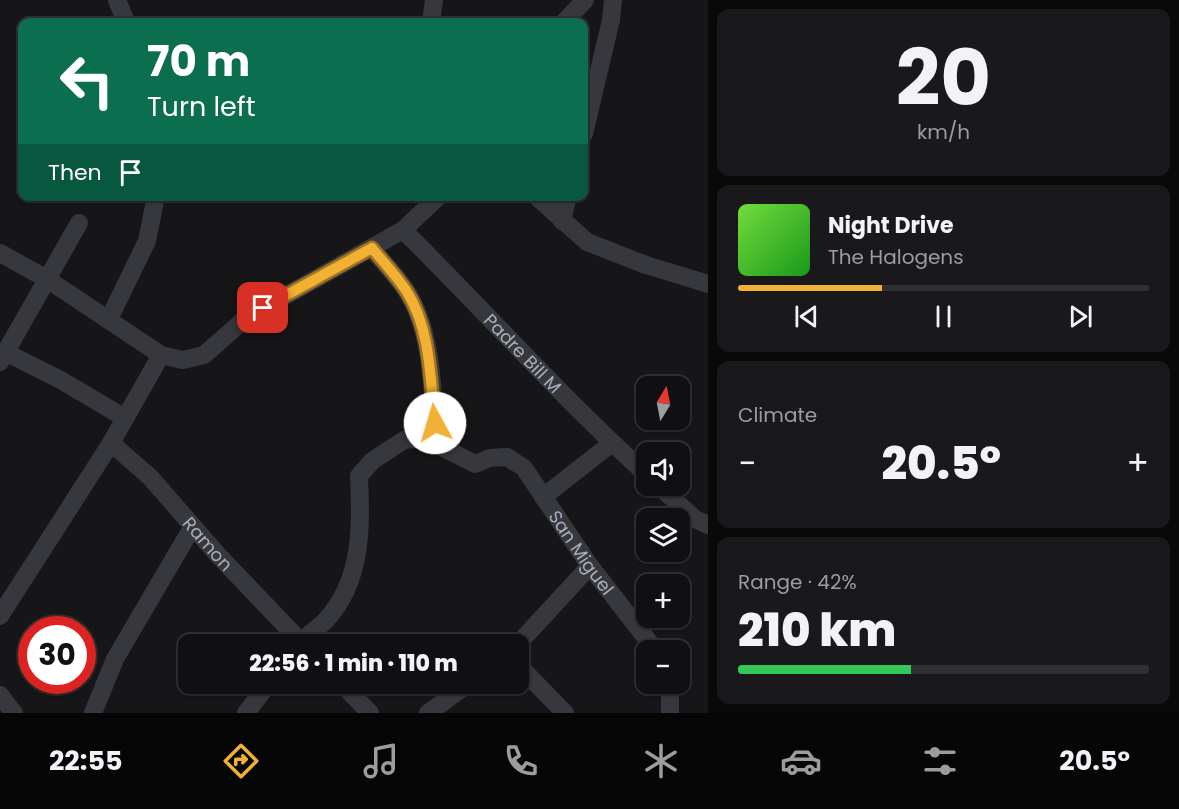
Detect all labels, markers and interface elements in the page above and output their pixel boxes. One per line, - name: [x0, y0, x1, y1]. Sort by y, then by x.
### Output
- text: 20: [896, 23, 991, 132]
- text: 70 m: [147, 32, 250, 91]
- icon: left: [48, 42, 126, 120]
- text: Turn left: [147, 88, 256, 125]
- text: km/h: [917, 118, 970, 146]
- icon: arrive: [114, 156, 147, 189]
- text: Then: [48, 157, 102, 188]
- text: Night Drive: [828, 210, 954, 241]
- text: The Halogens: [828, 243, 964, 271]
- pin: [237, 282, 288, 333]
- icon: arrive: [246, 291, 279, 324]
- icon: previous: [790, 300, 823, 333]
- icon: pause: [927, 300, 960, 333]
- icon: next: [1064, 300, 1097, 333]
- street label: Padre Bill M: [479, 308, 568, 399]
- north arrow: [636, 376, 690, 430]
- map controls: [636, 376, 690, 694]
- position arrow: [403, 391, 467, 455]
- text: Climate: [738, 401, 817, 429]
- text: 20.5°: [881, 432, 1001, 495]
- text: −: [738, 440, 756, 487]
- text: +: [1126, 440, 1149, 487]
- button: sound: [636, 442, 690, 496]
- street label: San Miguel: [543, 505, 620, 600]
- button: layers: [636, 508, 690, 562]
- street label: Ramon: [177, 511, 239, 576]
- text: Range · 42%: [738, 568, 857, 596]
- button: +: [636, 574, 690, 628]
- text: 210 km: [738, 599, 896, 662]
- speed limit sign: 30: [18, 616, 96, 694]
- button: −: [636, 640, 690, 694]
- text: 22:56 · 1 min · 110 m: [249, 648, 458, 679]
- icon: directions: [220, 740, 262, 782]
- icon: music: [360, 740, 402, 782]
- icon: phone: [500, 740, 542, 782]
- icon: climate: [640, 740, 682, 782]
- icon: car: [780, 740, 822, 782]
- icon: filters: [919, 740, 961, 782]
- text: 22:55: [49, 742, 123, 779]
- text: 20.5°: [1059, 742, 1130, 779]

